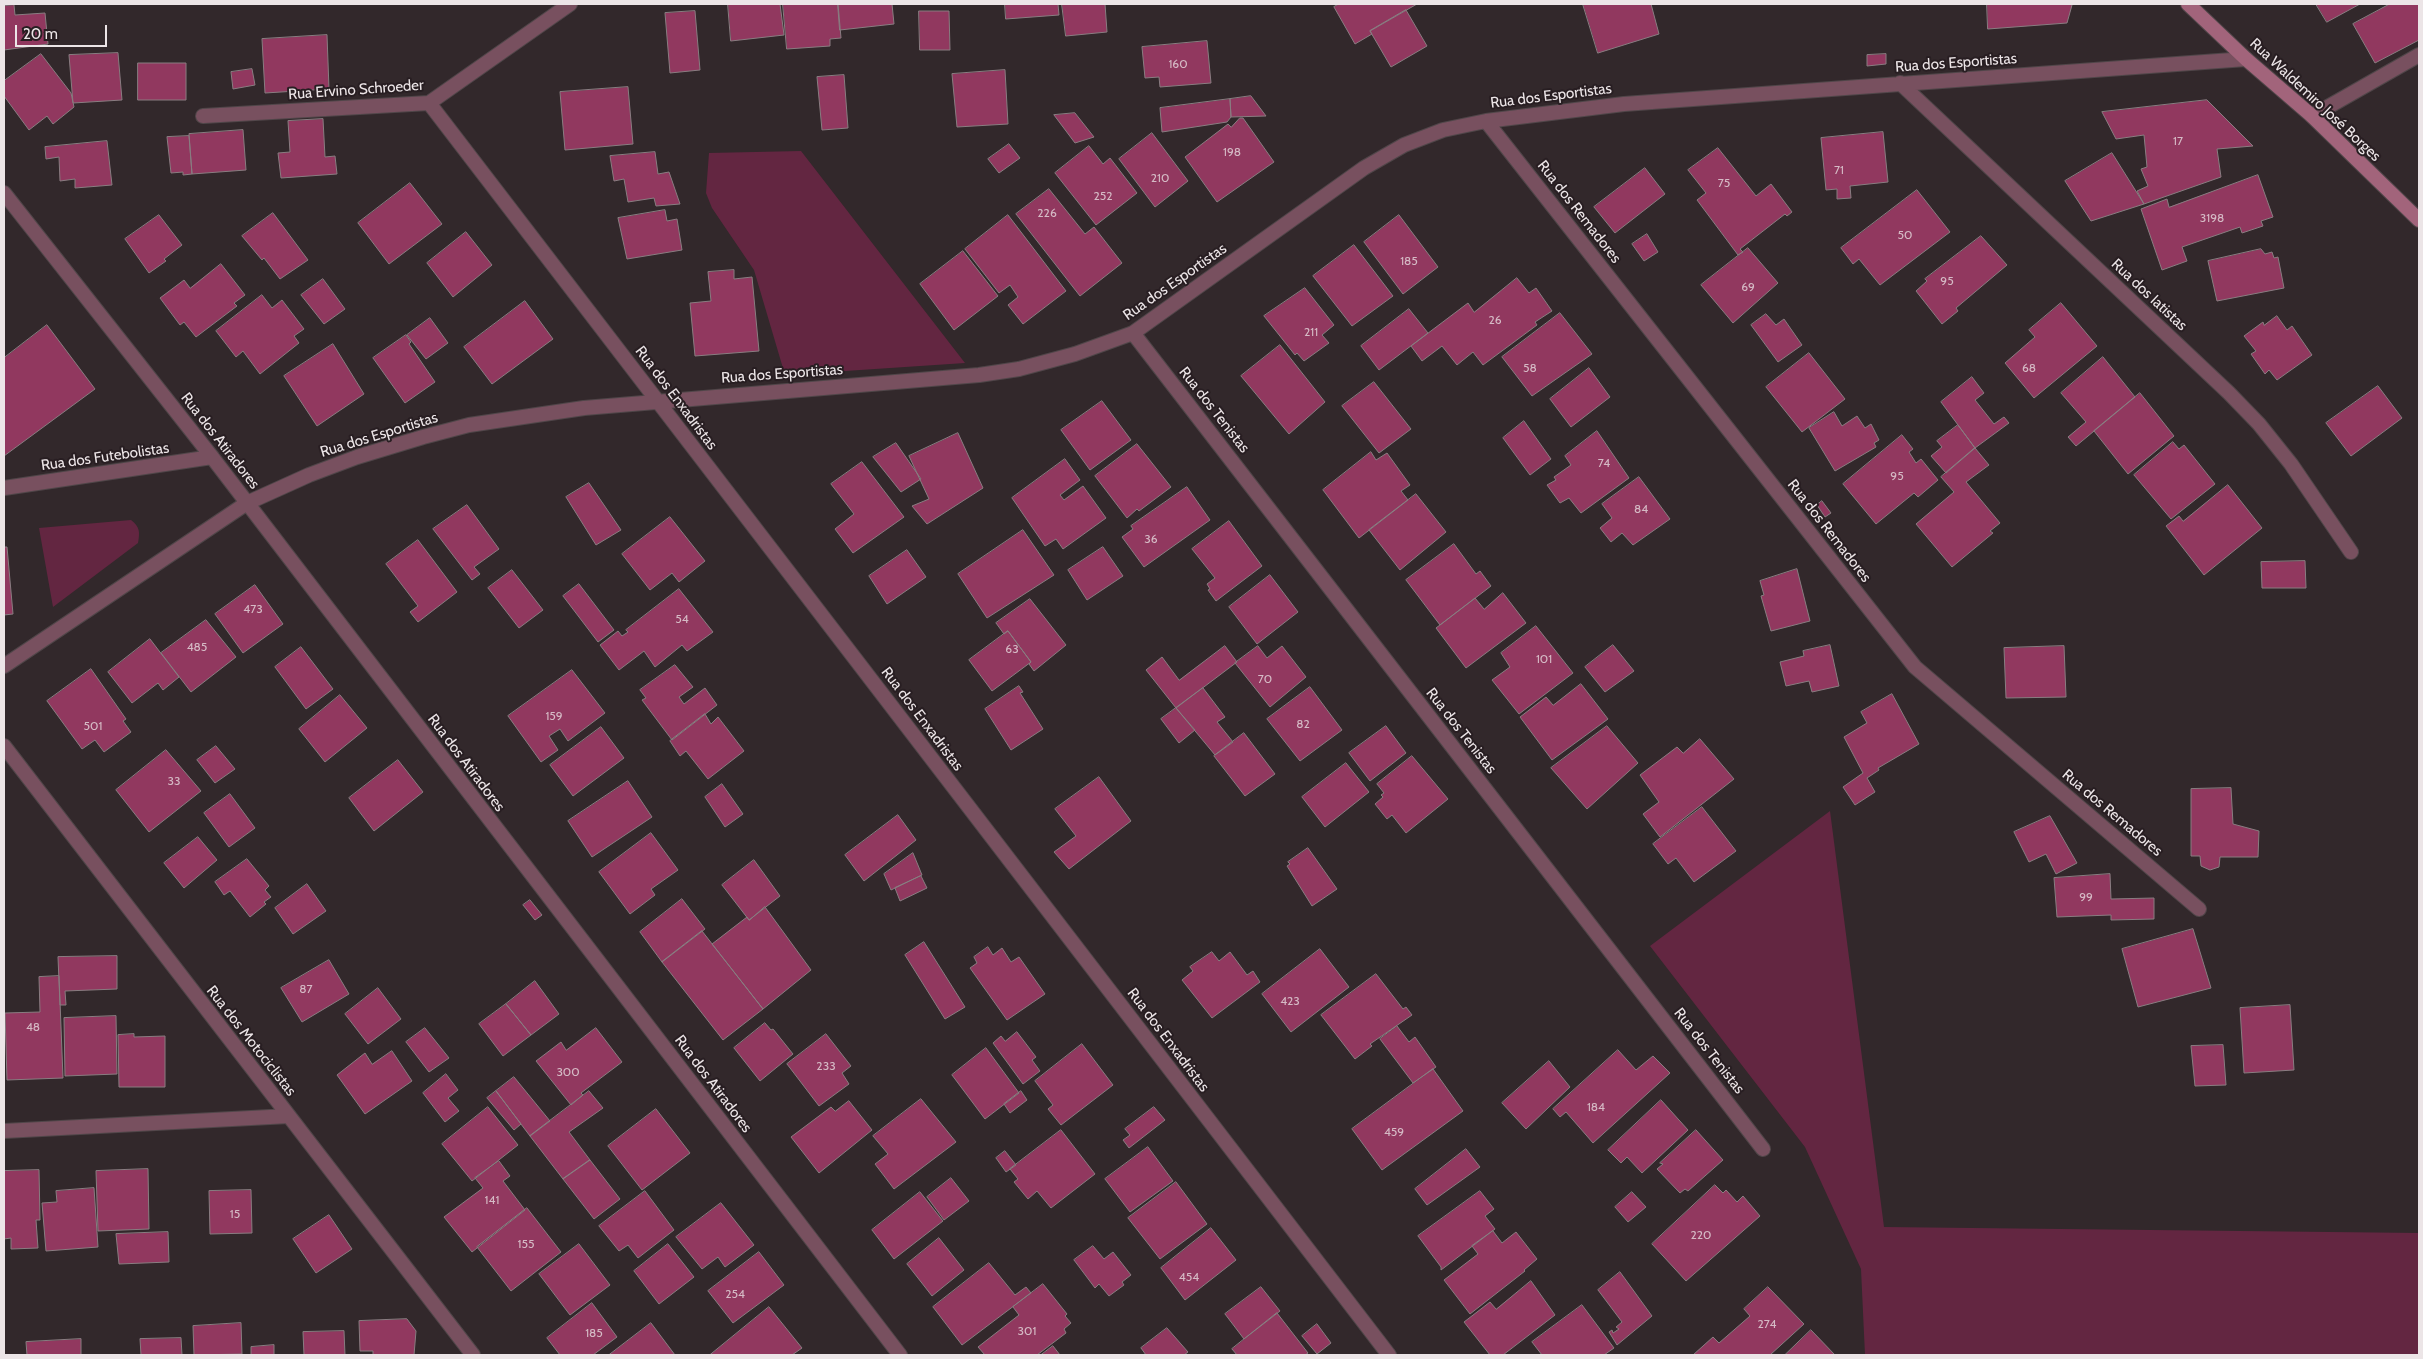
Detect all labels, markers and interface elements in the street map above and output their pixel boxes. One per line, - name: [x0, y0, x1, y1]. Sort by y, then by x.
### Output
- scale bar: [18, 15, 110, 47]
- text: 20 m: [23, 25, 58, 43]
- street label: Rua Waldemiro José Borges: [2246, 35, 2384, 165]
- street label: Rua dos Esportistas: [1894, 50, 2018, 76]
- house number: 160: [1168, 57, 1188, 71]
- street label: Rua Ervino Schroeder: [288, 76, 424, 104]
- street label: Rua dos Esportistas: [1489, 80, 1613, 112]
- house number: 17: [2173, 134, 2183, 148]
- house number: 198: [1223, 145, 1241, 159]
- street label: Rua dos Remadores: [1533, 157, 1625, 267]
- house number: 71: [1834, 163, 1844, 177]
- house number: 210: [1151, 171, 1169, 185]
- house number: 75: [1718, 176, 1730, 190]
- house number: 252: [1093, 189, 1113, 203]
- house number: 226: [1037, 206, 1057, 220]
- house number: 3198: [2200, 211, 2224, 225]
- house number: 50: [1898, 228, 1912, 242]
- street label: Rua dos Esportistas: [1120, 240, 1230, 324]
- house number: 185: [1400, 254, 1418, 268]
- street label: Rua dos Iatistas: [2107, 255, 2191, 335]
- house number: 95: [1940, 274, 1954, 288]
- house number: 69: [1741, 280, 1755, 294]
- house number: 26: [1488, 313, 1502, 327]
- house number: 211: [1304, 325, 1318, 339]
- street label: Rua dos Enxadristas: [631, 343, 721, 453]
- street label: Rua dos Esportistas: [720, 361, 844, 387]
- house number: 58: [1523, 361, 1537, 375]
- house number: 68: [2022, 361, 2036, 375]
- street label: Rua dos Tenistas: [1175, 363, 1253, 457]
- street label: Rua dos Atiradores: [177, 389, 263, 493]
- street label: Rua dos Esportistas: [318, 409, 440, 461]
- street label: Rua dos Futebolistas: [40, 439, 170, 475]
- house number: 74: [1598, 456, 1610, 470]
- house number: 95: [1890, 469, 1904, 483]
- street label: Rua dos Remadores: [1783, 476, 1875, 586]
- house number: 84: [1634, 502, 1648, 516]
- house number: 36: [1144, 532, 1158, 546]
- house number: 473: [243, 602, 263, 616]
- house number: 54: [675, 612, 689, 626]
- house number: 485: [187, 640, 207, 654]
- house number: 63: [1005, 642, 1019, 656]
- house number: 101: [1536, 652, 1552, 666]
- street label: Rua dos Enxadristas: [877, 664, 967, 774]
- house number: 70: [1258, 672, 1272, 686]
- street label: Rua dos Tenistas: [1422, 684, 1500, 778]
- house number: 159: [545, 709, 563, 723]
- street label: Rua dos Atiradores: [423, 711, 509, 815]
- house number: 82: [1296, 717, 1310, 731]
- house number: 501: [84, 719, 102, 733]
- street label: Rua dos Remadores: [2058, 766, 2166, 860]
- house number: 33: [168, 774, 180, 788]
- house number: 99: [2079, 890, 2093, 904]
- street label: Rua dos Motociclistas: [202, 982, 300, 1100]
- house number: 87: [299, 982, 313, 996]
- street label: Rua dos Enxadristas: [1123, 985, 1213, 1095]
- house number: 423: [1280, 994, 1300, 1008]
- street label: Rua dos Tenistas: [1670, 1004, 1748, 1098]
- house number: 48: [26, 1020, 40, 1034]
- street label: Rua dos Atiradores: [670, 1032, 756, 1136]
- house number: 233: [816, 1059, 836, 1073]
- house number: 300: [556, 1065, 580, 1079]
- house number: 184: [1587, 1100, 1605, 1114]
- house number: 459: [1384, 1125, 1404, 1139]
- house number: 141: [485, 1193, 499, 1207]
- house number: 15: [230, 1207, 240, 1221]
- house number: 220: [1691, 1228, 1711, 1242]
- house number: 155: [518, 1237, 534, 1251]
- house number: 454: [1179, 1270, 1199, 1284]
- house number: 254: [725, 1287, 745, 1301]
- house number: 274: [1758, 1317, 1776, 1331]
- house number: 301: [1018, 1324, 1036, 1338]
- house number: 185: [585, 1326, 603, 1340]

